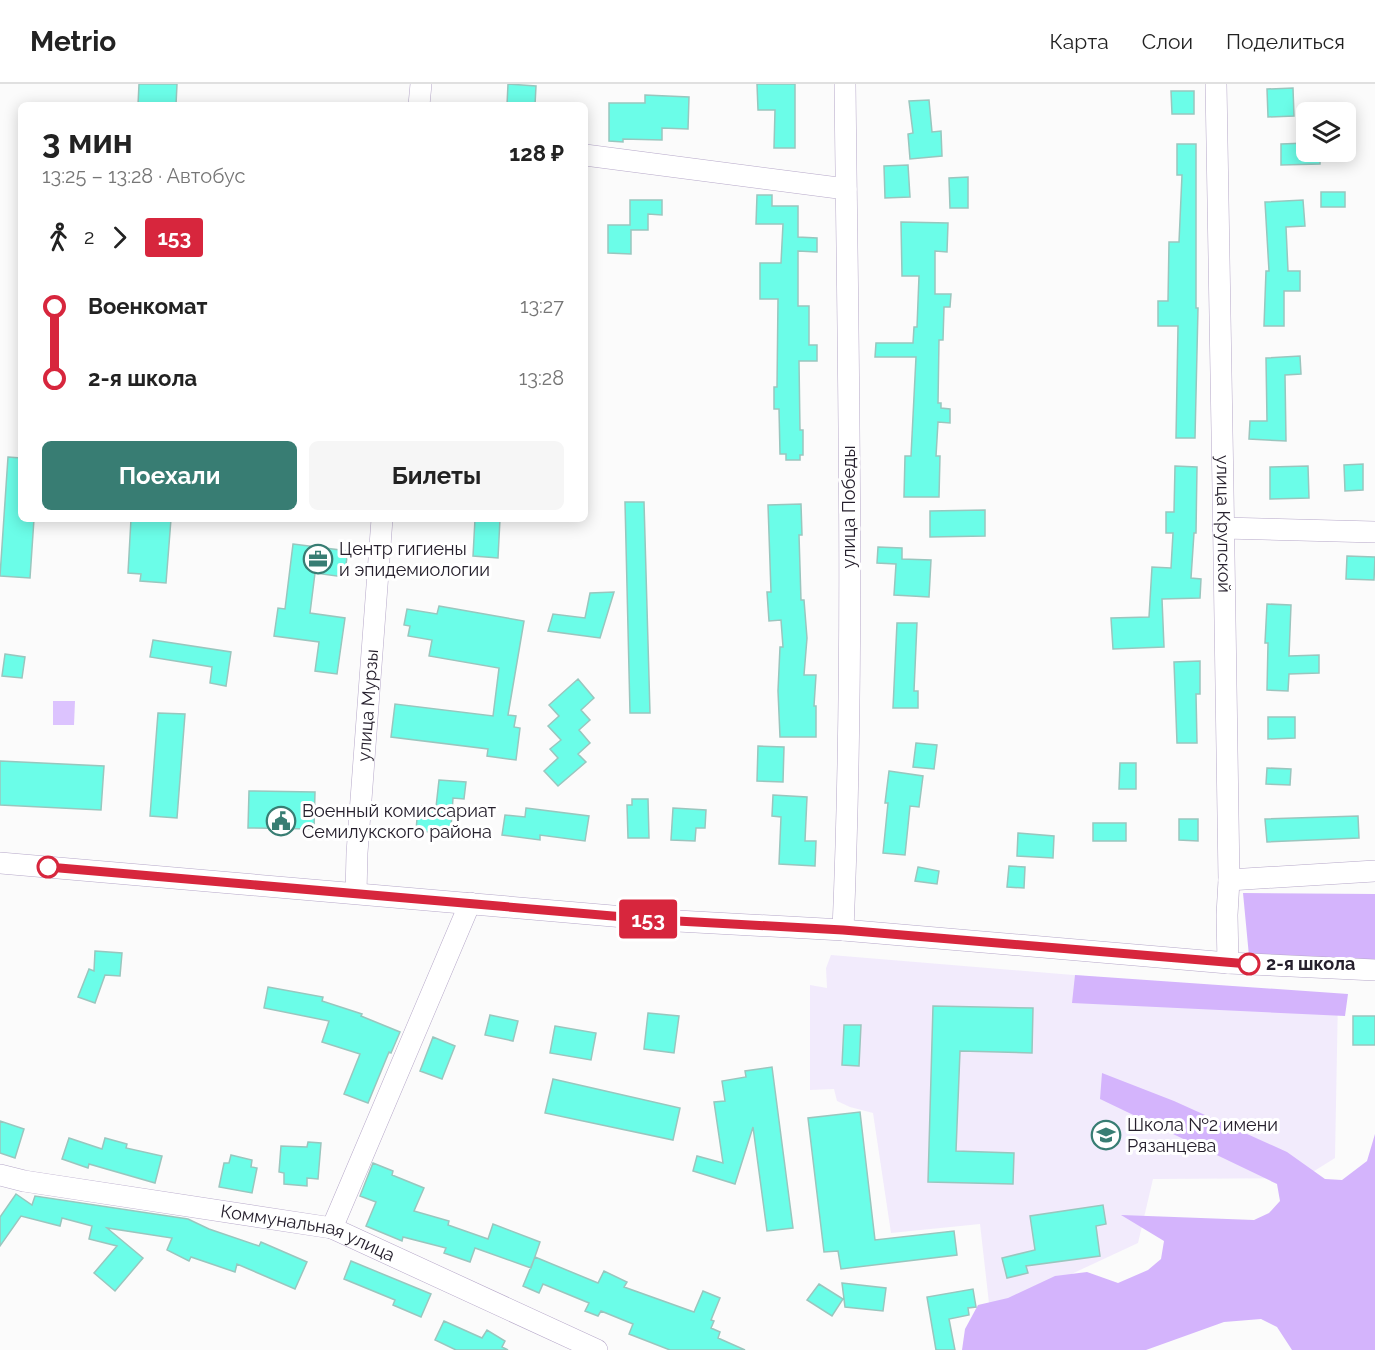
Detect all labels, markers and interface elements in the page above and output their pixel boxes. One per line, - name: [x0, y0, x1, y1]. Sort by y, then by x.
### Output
- text: Metrio: [30, 25, 116, 58]
- text: Карта: [1050, 29, 1109, 54]
- text: Слои: [1142, 29, 1193, 54]
- text: Поделиться: [1226, 29, 1345, 54]
- map controls: [1296, 102, 1356, 162]
- button: layers: [1296, 102, 1356, 162]
- text: 3 мин: [42, 122, 133, 161]
- text: 128 ₽: [509, 140, 564, 166]
- text: 13:25 – 13:28 · Автобус: [42, 164, 245, 188]
- icon: walk: [42, 221, 75, 254]
- icon: forward: [103, 221, 136, 254]
- text: 2: [84, 225, 94, 249]
- text: 153: [157, 225, 191, 250]
- text: Военкомат: [88, 293, 208, 319]
- text: 13:27: [520, 294, 564, 318]
- text: 2-я школа: [88, 365, 197, 391]
- text: 13:28: [519, 366, 564, 390]
- button: Поехали: [42, 441, 297, 510]
- button: Билеты: [309, 441, 564, 510]
- street label: улица Победы: [838, 445, 859, 569]
- street label: улица Крупской: [1212, 455, 1235, 593]
- place label: Центр гигиены и эпидемиологии: [339, 538, 490, 580]
- office icon: Центр гигиены и эпидемиологии: [302, 543, 334, 575]
- street label: улица Мурзы: [353, 648, 382, 762]
- place label: Военный комиссариат Семилукского района: [302, 800, 497, 842]
- public building icon: Военный комиссариат Семилукского района: [265, 805, 297, 837]
- unlabelled marker: [37, 856, 59, 878]
- line badge: 153: [614, 900, 682, 938]
- text: 153: [631, 907, 665, 932]
- marker: 2-я школа: [1238, 953, 1260, 975]
- place label: 2-я школа: [1266, 953, 1355, 974]
- place label: Школа №2 имени Рязанцева: [1127, 1114, 1278, 1156]
- school or university icon: Школа №2 имени Рязанцева: [1090, 1119, 1122, 1151]
- street label: Коммунальная улица: [219, 1200, 398, 1266]

